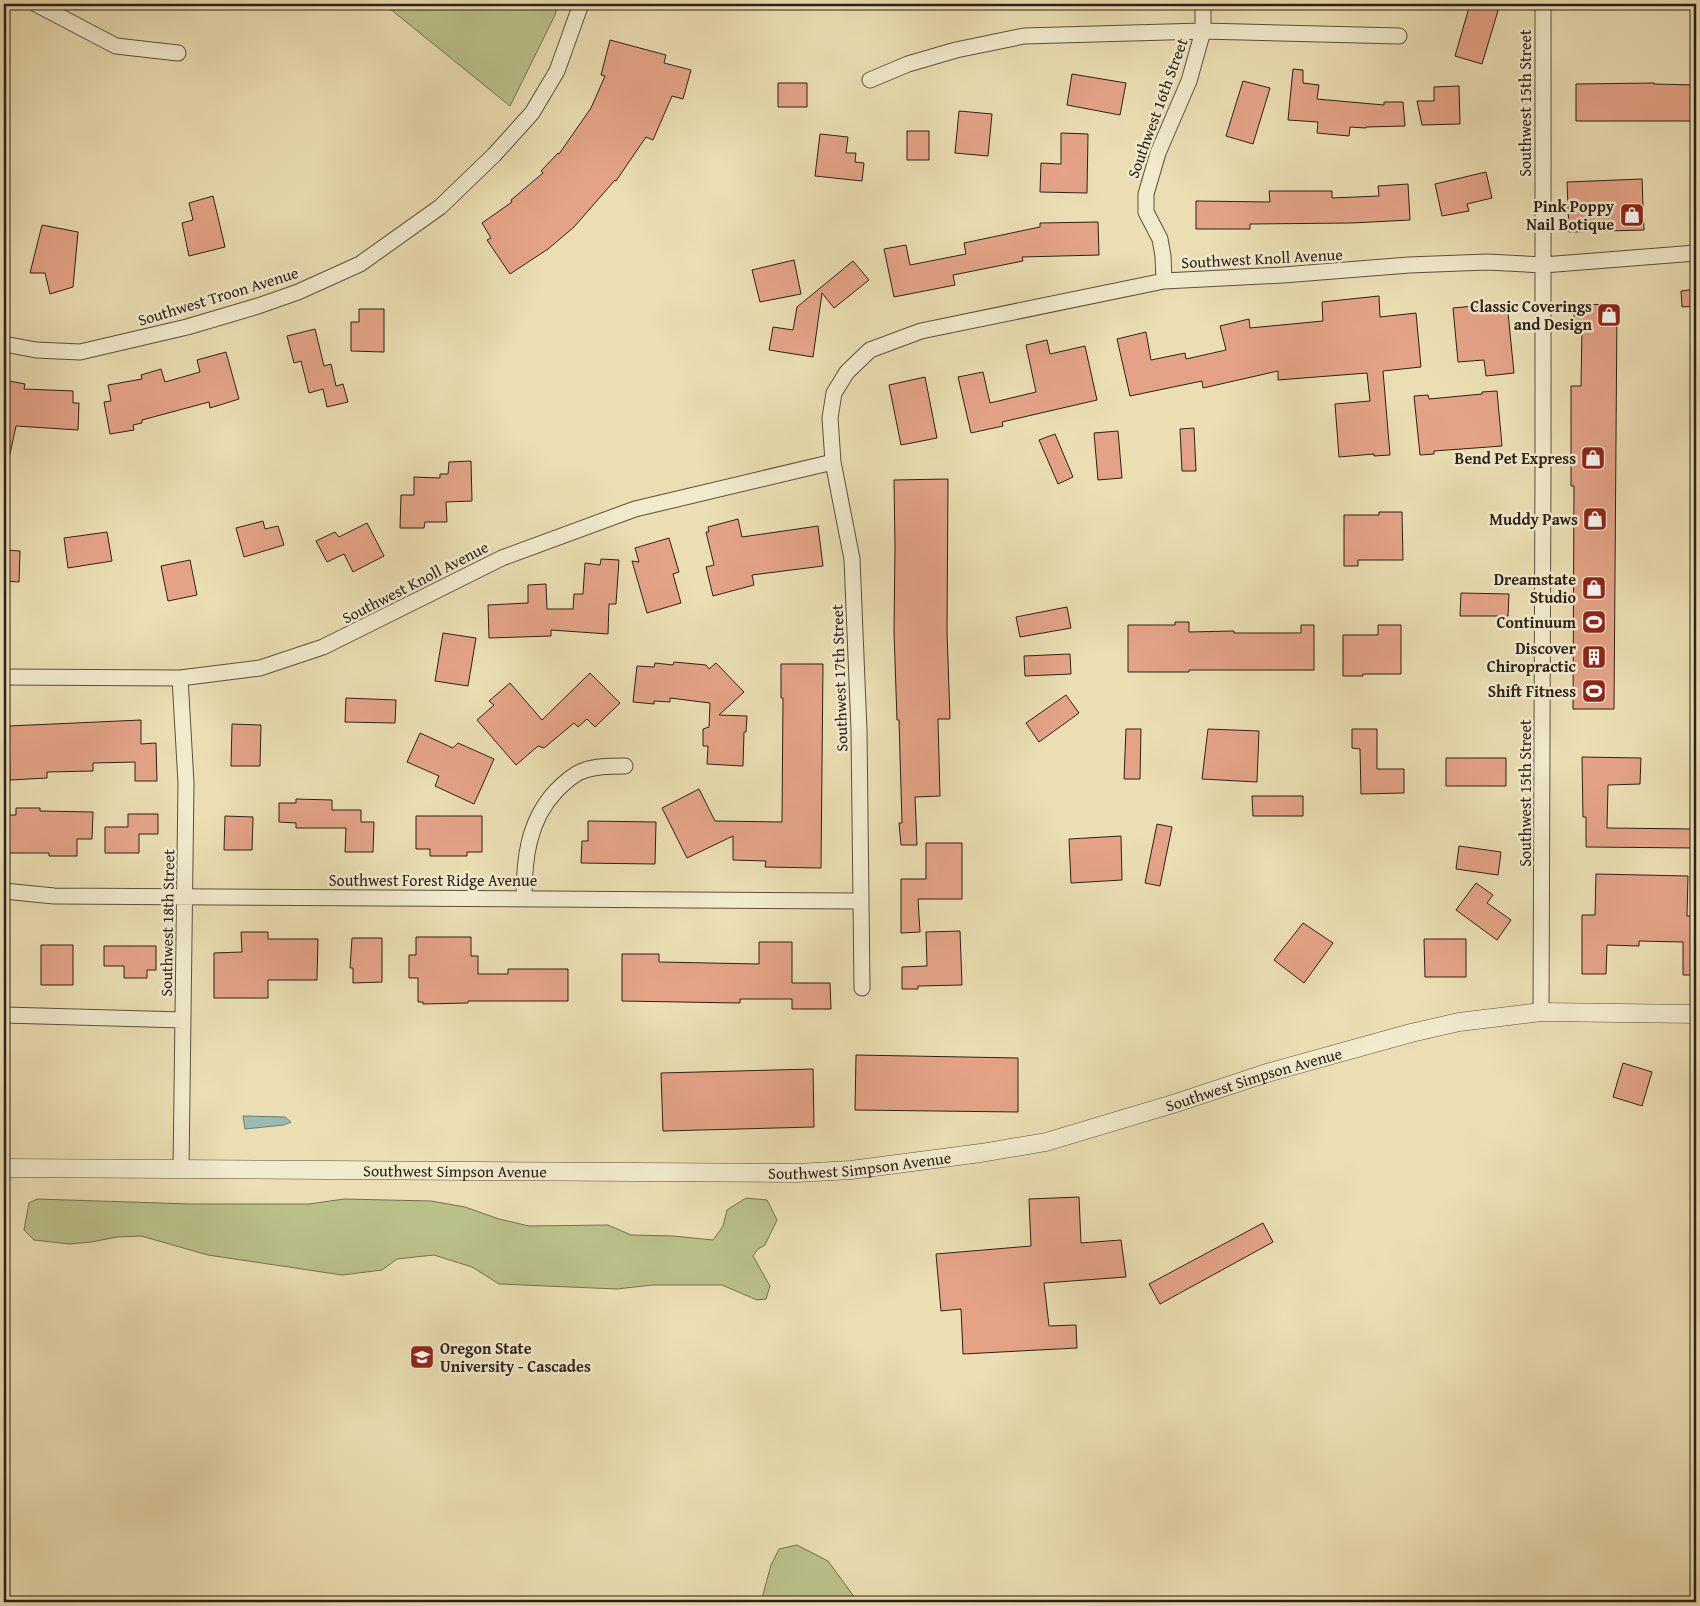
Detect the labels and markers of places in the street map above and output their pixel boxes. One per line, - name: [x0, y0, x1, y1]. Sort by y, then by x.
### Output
- place label: Pink Poppy Nail Botique: [1526, 194, 1615, 236]
- shop icon: Pink Poppy Nail Botique: [1619, 202, 1645, 228]
- place label: Classic Coverings and Design: [1470, 294, 1593, 336]
- shop icon: Classic Coverings and Design: [1596, 302, 1622, 328]
- shop icon: Bend Pet Express: [1580, 445, 1606, 471]
- place label: Bend Pet Express: [1455, 446, 1576, 470]
- shop icon: Muddy Paws: [1582, 506, 1608, 532]
- place label: Muddy Paws: [1489, 507, 1578, 531]
- place label: Dreamstate Studio: [1494, 567, 1576, 609]
- shop icon: Dreamstate Studio: [1581, 575, 1607, 601]
- sports icon: Continuum: [1581, 609, 1607, 635]
- place label: Continuum: [1496, 610, 1576, 634]
- place label: Discover Chiropractic: [1487, 636, 1577, 678]
- building icon: Discover Chiropractic: [1581, 644, 1607, 670]
- sports icon: Shift Fitness: [1581, 678, 1607, 704]
- place label: Shift Fitness: [1488, 679, 1576, 703]
- place label: Oregon State University - Cascades: [440, 1336, 591, 1378]
- school or university icon: Oregon State University - Cascades: [409, 1344, 435, 1370]

